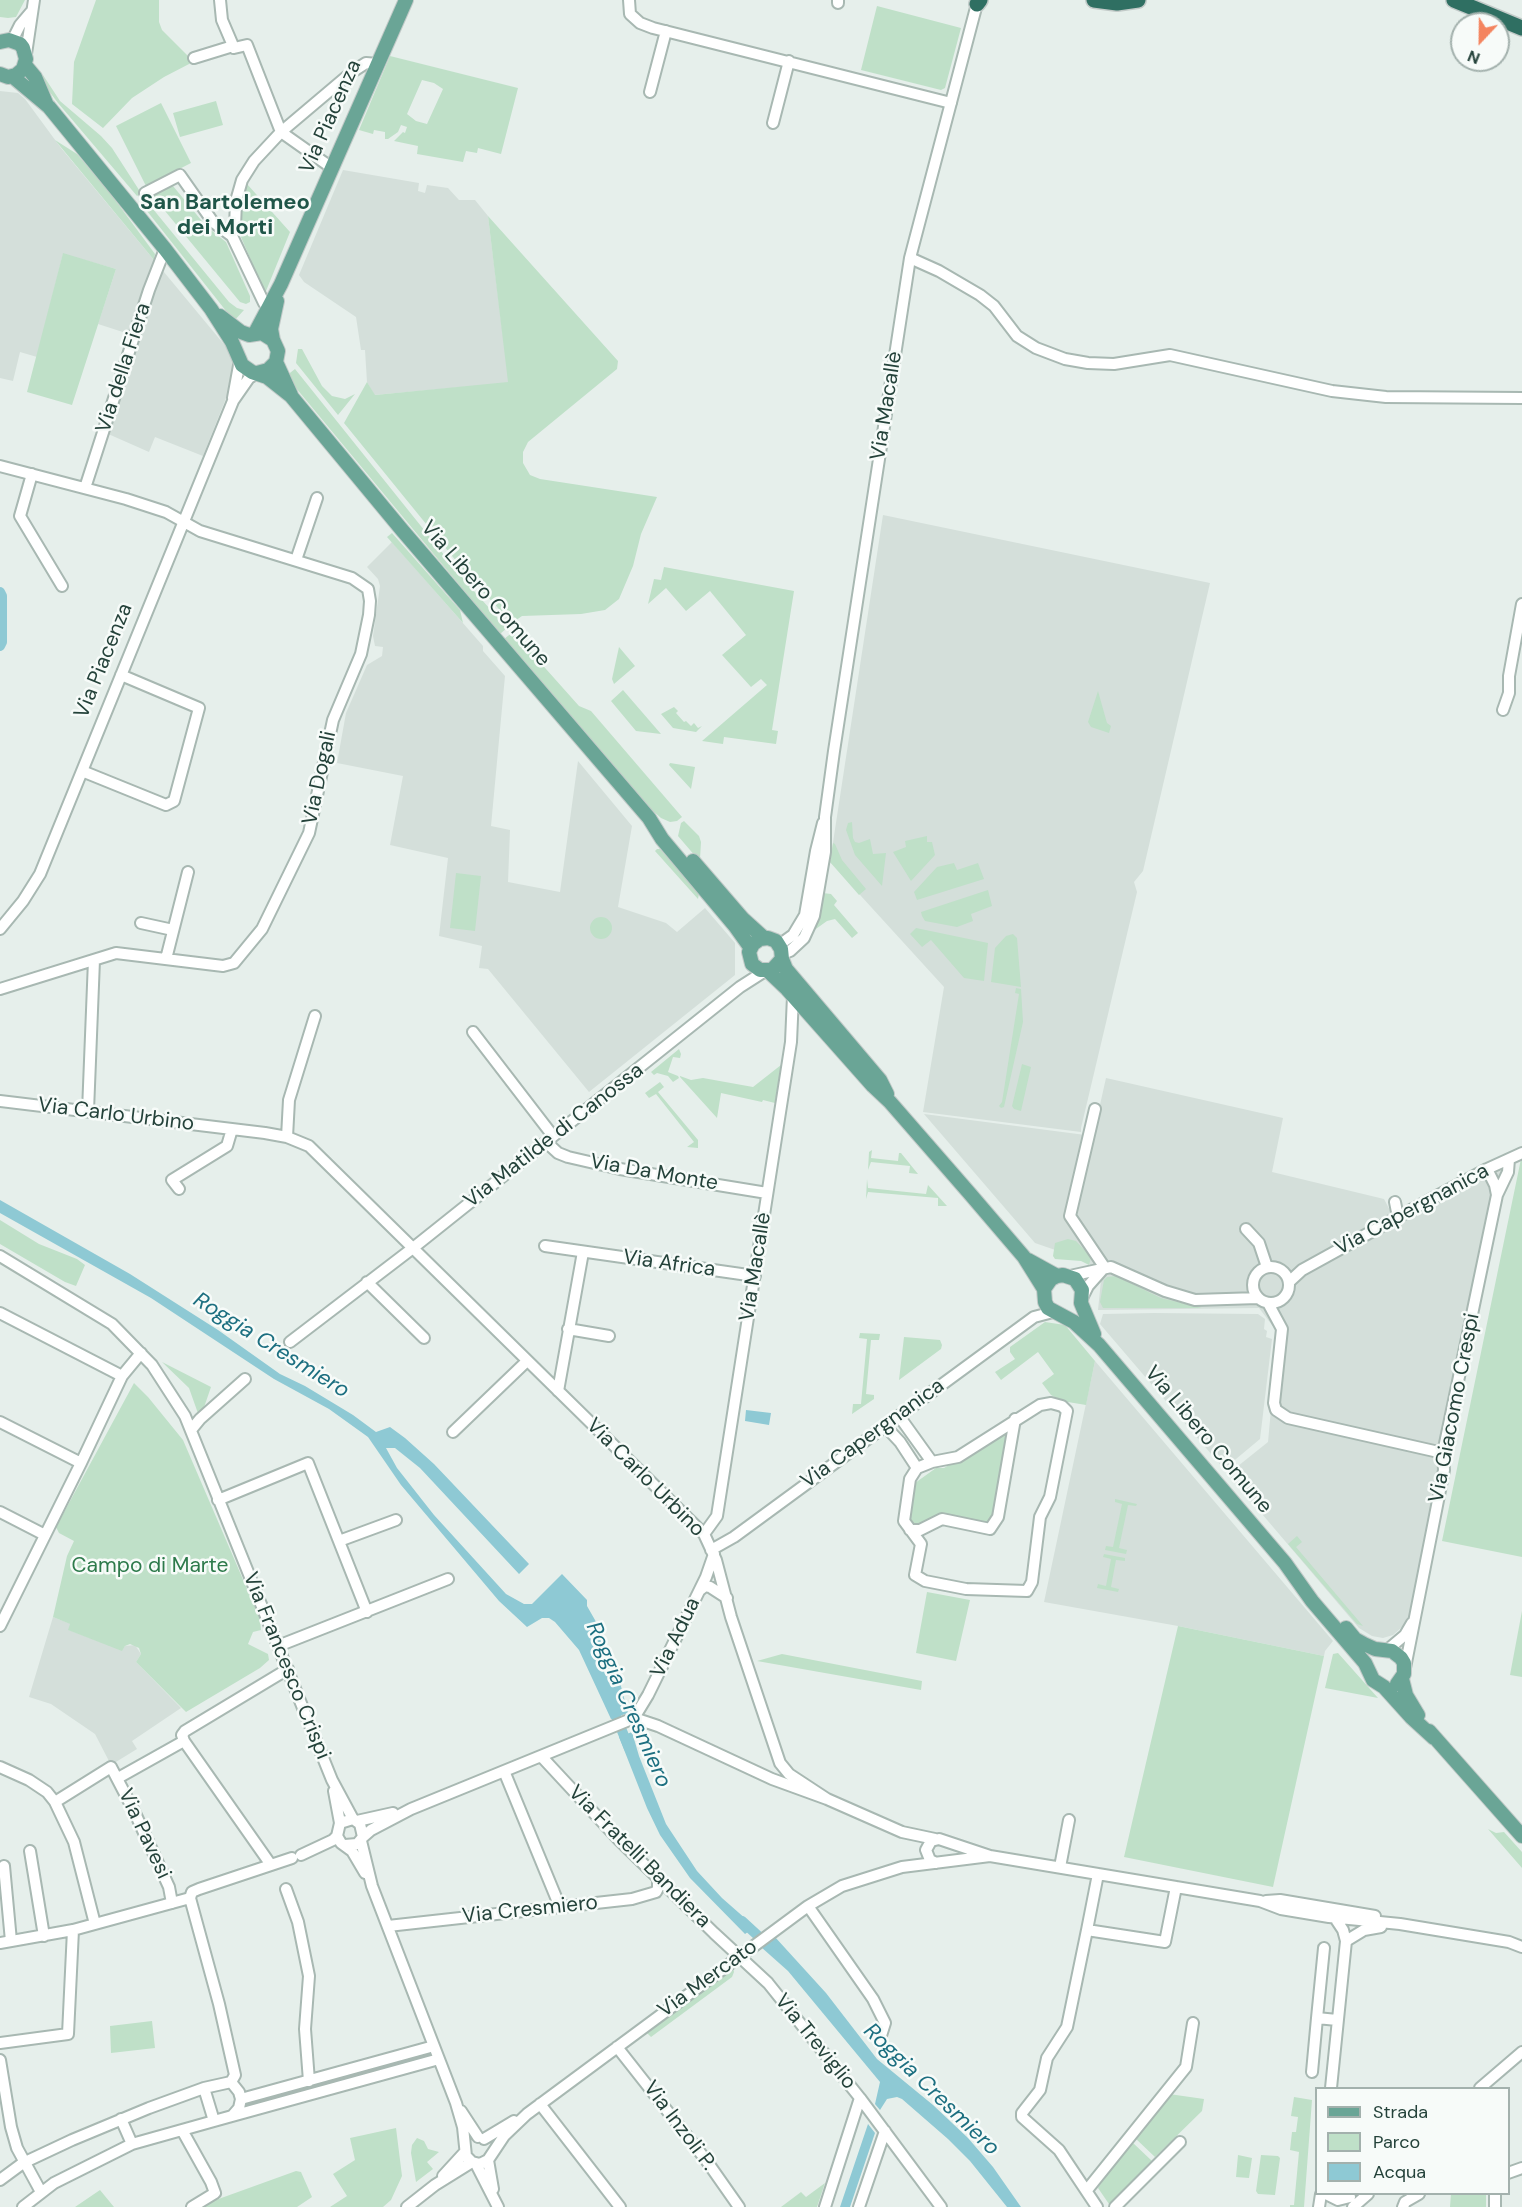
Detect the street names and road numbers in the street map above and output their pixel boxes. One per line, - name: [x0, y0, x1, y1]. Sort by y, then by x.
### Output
- street label: Via Piacenza: [295, 56, 367, 178]
- street label: Via della Fiera: [91, 300, 157, 436]
- street label: Via Macallè: [866, 350, 908, 462]
- street label: Via Libero Comune: [415, 516, 555, 672]
- street label: Via Piacenza: [70, 600, 138, 722]
- street label: Via Dogali: [298, 729, 342, 827]
- street label: Via Matilde di Canossa: [459, 1058, 649, 1214]
- street label: Via Carlo Urbino: [36, 1093, 196, 1137]
- street label: Via Da Monte: [588, 1149, 720, 1197]
- street label: Via Capergnanica: [1331, 1159, 1493, 1261]
- street label: Via Macallè: [735, 1211, 777, 1323]
- street label: Via Africa: [621, 1245, 717, 1283]
- street label: Via Giacomo Crespi: [1424, 1311, 1486, 1505]
- street label: Via Libero Comune: [1139, 1361, 1277, 1519]
- street label: Via Capergnanica: [796, 1374, 950, 1494]
- street label: Via Carlo Urbino: [580, 1413, 710, 1543]
- street label: Via Francesco Crispi: [237, 1569, 335, 1763]
- street label: Via Adua: [646, 1594, 706, 1682]
- street label: Via Fratelli Bandiera: [562, 1780, 716, 1934]
- street label: Via Pavesi: [112, 1785, 176, 1883]
- street label: Via Cresmiero: [461, 1890, 599, 1930]
- street label: Via Mercato: [653, 1935, 763, 2023]
- street label: Via Treviglio: [769, 1989, 861, 2095]
- street label: Via Inzoli P.: [637, 2076, 721, 2176]

